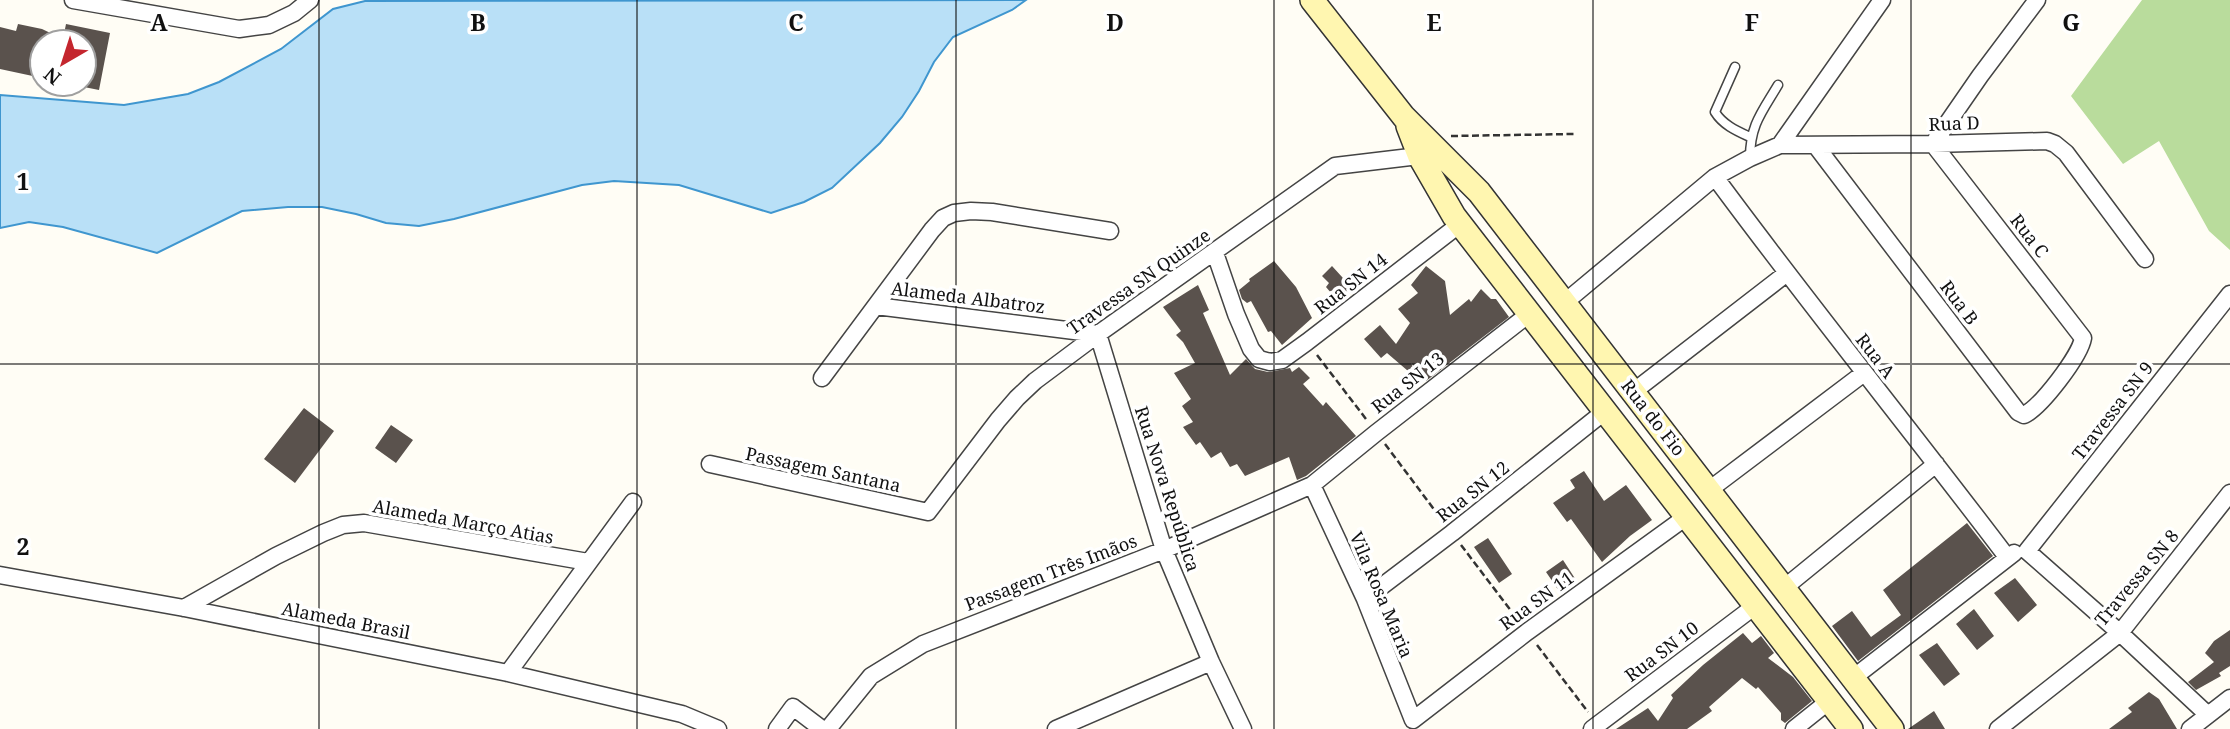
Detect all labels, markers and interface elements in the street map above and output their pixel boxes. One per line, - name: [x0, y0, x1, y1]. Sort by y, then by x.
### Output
- text: A: [150, 6, 168, 38]
- text: B: [470, 6, 486, 38]
- text: C: [788, 6, 804, 38]
- text: D: [1106, 6, 1124, 38]
- text: E: [1426, 6, 1442, 38]
- text: F: [1745, 6, 1759, 38]
- text: G: [2062, 6, 2080, 38]
- north arrow: [28, 28, 98, 98]
- text: N: [38, 61, 66, 91]
- street label: Rua D: [1928, 110, 1980, 136]
- text: 1: [17, 165, 30, 197]
- street label: Rua C: [2005, 209, 2054, 262]
- street label: Travessa SN Quinze: [1062, 223, 1215, 340]
- street label: Rua SN 14: [1309, 247, 1392, 319]
- street label: Rua B: [1935, 275, 1984, 330]
- street label: Alameda Albatroz: [890, 276, 1046, 318]
- street label: Rua A: [1851, 328, 1901, 383]
- street label: Rua SN 13: [1366, 346, 1449, 418]
- street label: Travessa SN 9: [2066, 356, 2158, 465]
- street label: Rua do Fio: [1616, 374, 1691, 461]
- street label: Rua Nova República: [1130, 403, 1206, 575]
- street label: Passagem Santana: [743, 441, 903, 497]
- street label: Rua SN 12: [1431, 455, 1514, 527]
- street label: Alameda Março Atias: [371, 493, 556, 549]
- street label: Travessa SN 8: [2089, 524, 2184, 631]
- street label: Passagem Três Imãos: [961, 528, 1140, 616]
- street label: Vila Rosa Maria: [1345, 528, 1419, 661]
- text: 2: [17, 530, 30, 562]
- street label: Rua SN 11: [1494, 565, 1578, 635]
- street label: Alameda Brasil: [280, 596, 413, 644]
- street label: Rua SN 10: [1620, 616, 1703, 687]

